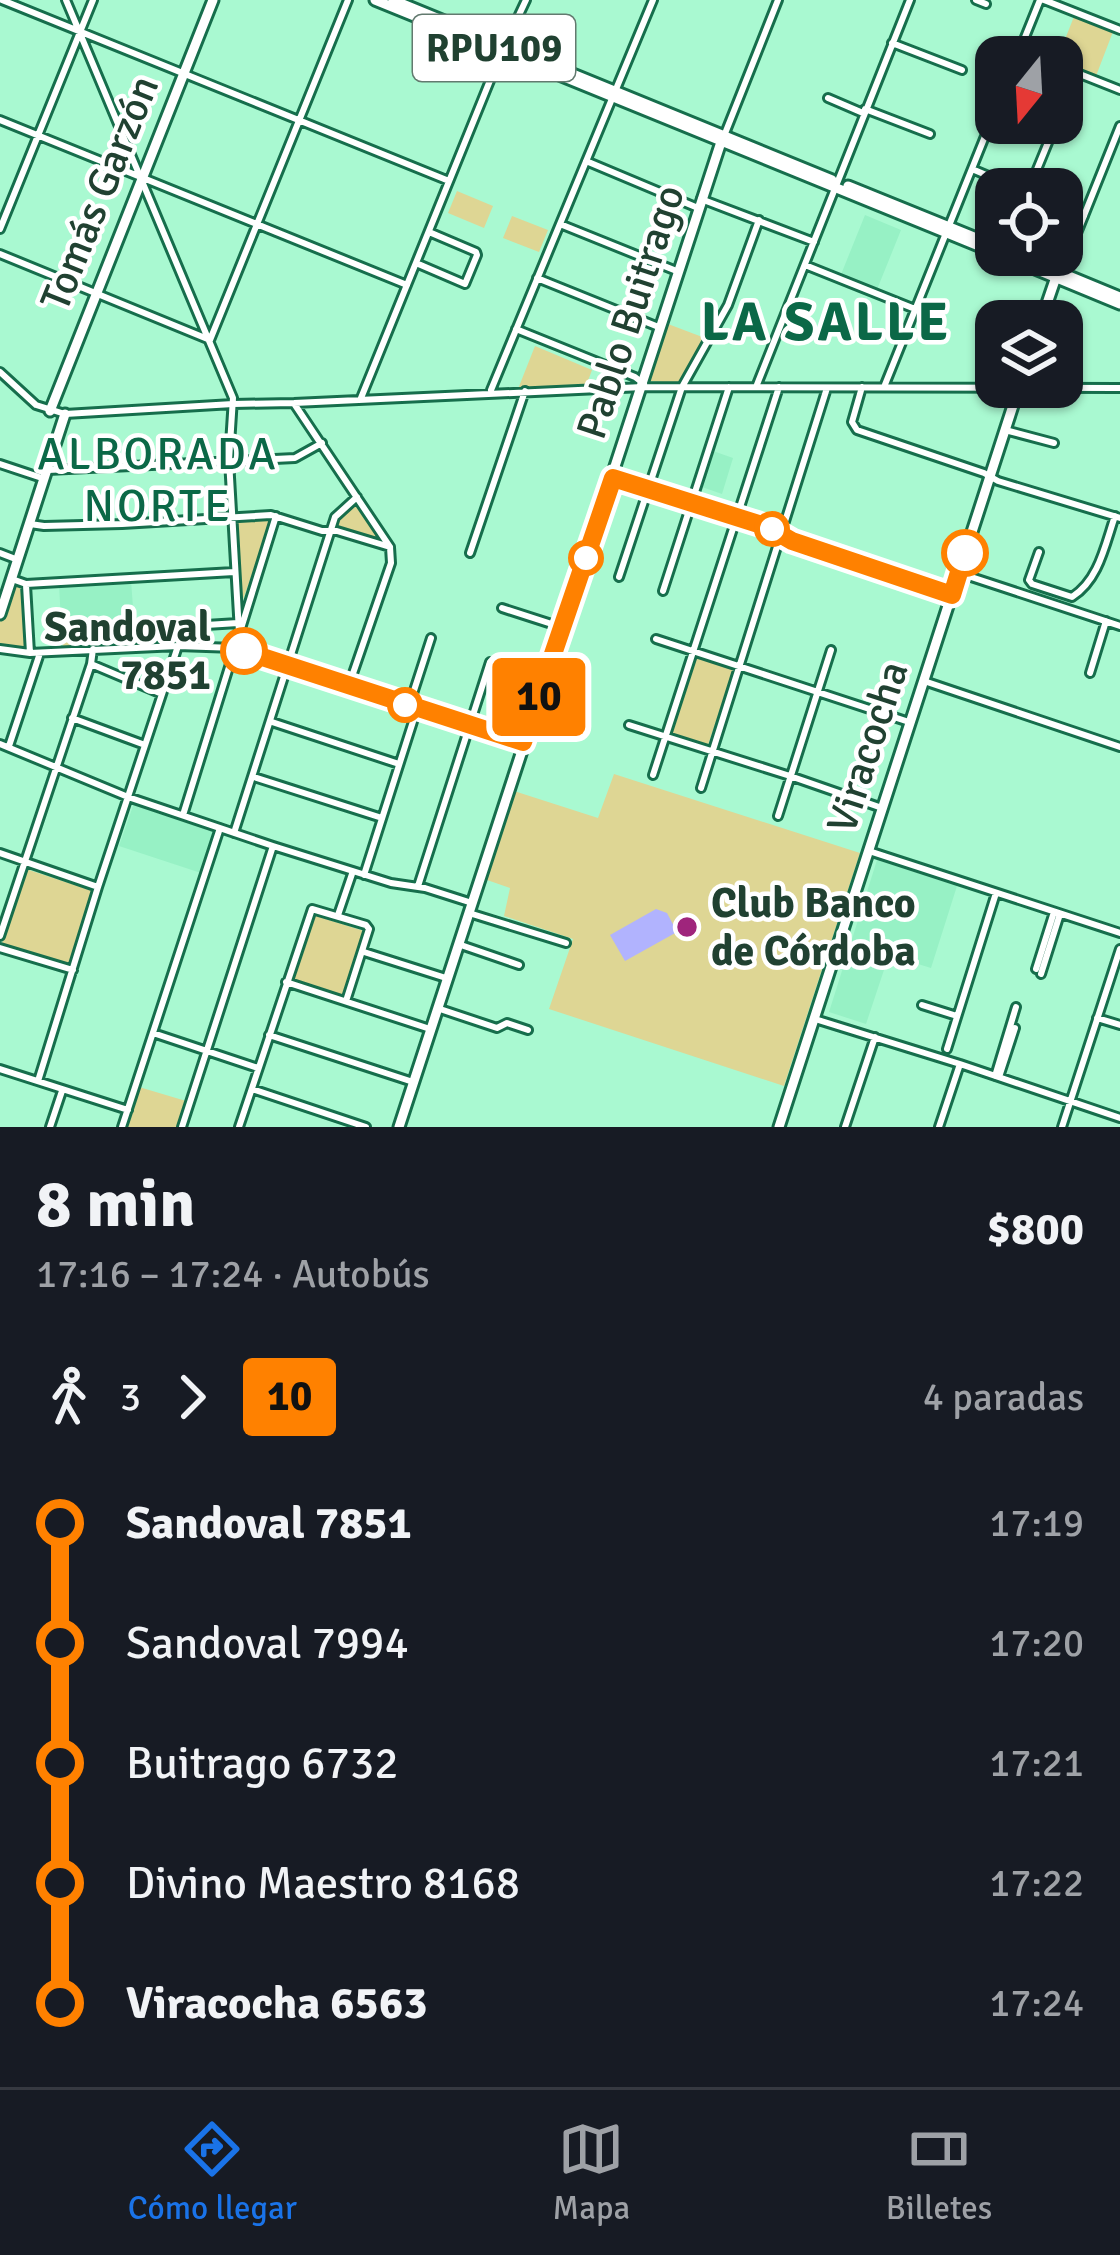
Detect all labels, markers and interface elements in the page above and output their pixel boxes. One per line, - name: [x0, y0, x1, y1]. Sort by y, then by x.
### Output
- road number: RPU109: [413, 15, 575, 81]
- north arrow: [975, 36, 1083, 144]
- map controls: [975, 36, 1083, 408]
- street label: Tomás Garzón: [30, 68, 170, 318]
- button: locate: [975, 168, 1083, 276]
- street label: Pablo Buitrago: [566, 179, 696, 445]
- district label: LA SALLE: [701, 289, 951, 356]
- button: layers: [975, 300, 1083, 408]
- district label: ALBORADA NORTE: [37, 427, 279, 534]
- unlabelled marker: [756, 513, 788, 545]
- unlabelled marker: [943, 531, 987, 575]
- unlabelled marker: [570, 542, 602, 574]
- place label: Sandoval 7851: [44, 602, 211, 701]
- marker: Sandoval 7851: [222, 629, 266, 673]
- street label: Viracocha: [816, 655, 920, 839]
- line badge: 10: [485, 658, 593, 736]
- text: 10: [516, 671, 562, 722]
- unlabelled marker: [389, 689, 421, 721]
- place label: Club Banco de Córdoba: [711, 878, 916, 977]
- marker: Club Banco de Córdoba: [674, 914, 700, 940]
- text: 8 min: [36, 1164, 195, 1245]
- text: $800: [987, 1202, 1084, 1257]
- text: 17:16 – 17:24 · Autobús: [36, 1250, 430, 1298]
- icon: walk: [36, 1364, 102, 1430]
- icon: forward: [159, 1364, 225, 1430]
- text: 10: [267, 1371, 312, 1422]
- text: 3: [120, 1373, 141, 1421]
- text: 4 paradas: [923, 1373, 1084, 1421]
- text: Sandoval 7851: [126, 1496, 412, 1551]
- text: 17:19: [989, 1499, 1084, 1547]
- text: Sandoval 7994: [126, 1616, 409, 1671]
- text: 17:20: [989, 1619, 1084, 1667]
- text: Buitrago 6732: [126, 1736, 399, 1791]
- text: 17:21: [989, 1739, 1084, 1787]
- text: Divino Maestro 8168: [126, 1856, 520, 1911]
- text: 17:22: [989, 1859, 1084, 1907]
- text: Viracocha 6563: [126, 1976, 427, 2031]
- text: 17:24: [989, 1979, 1084, 2027]
- tab: Cómo llegar: [128, 2116, 297, 2229]
- tab: Mapa: [553, 2116, 630, 2229]
- tab: Billetes: [886, 2116, 992, 2229]

